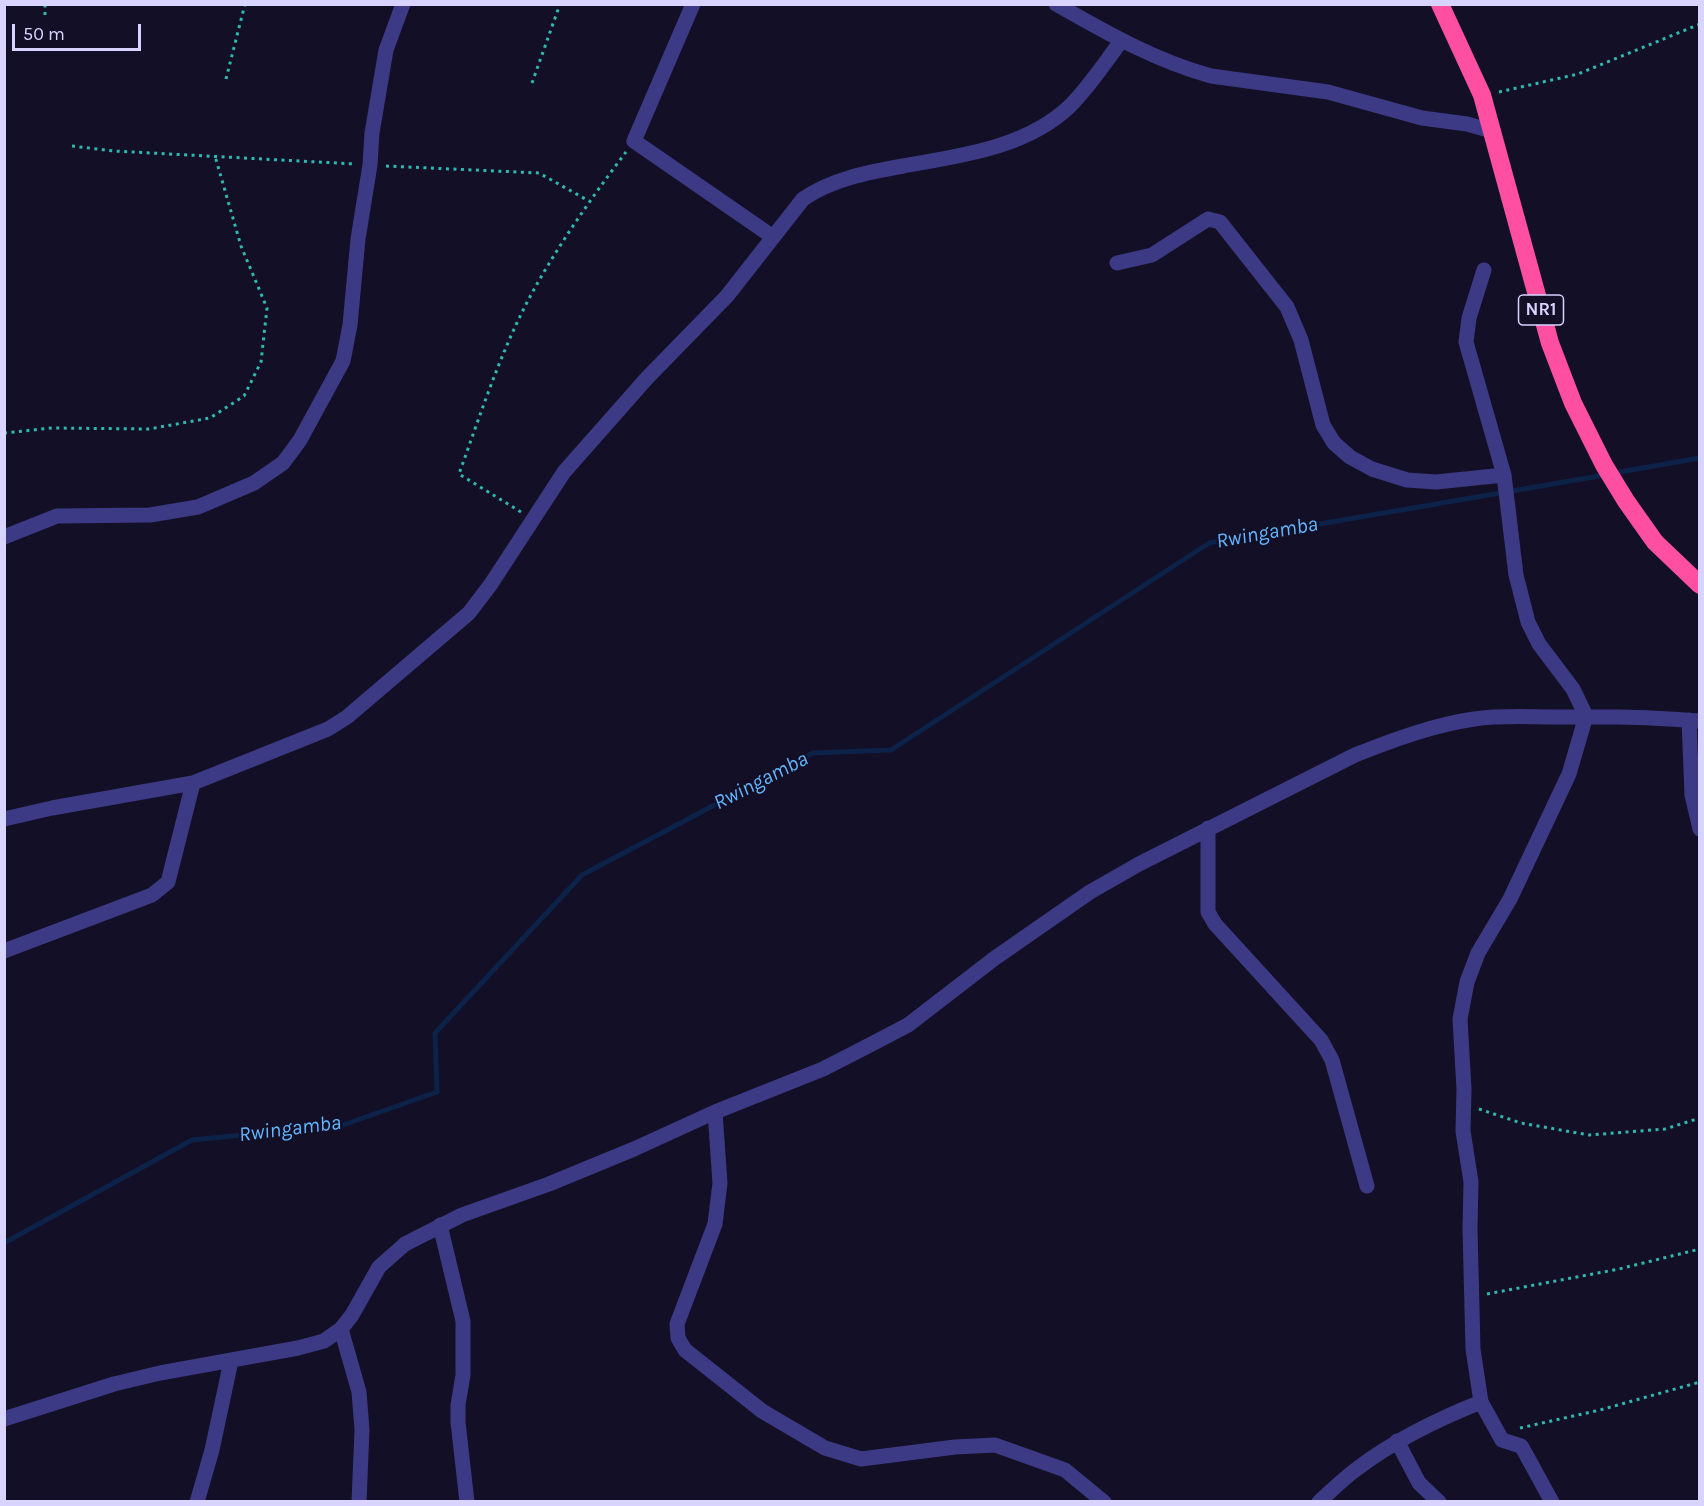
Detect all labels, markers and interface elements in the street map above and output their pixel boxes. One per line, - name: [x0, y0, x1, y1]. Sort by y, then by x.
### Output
- scale bar: [15, 12, 144, 50]
- text: 50 m: [23, 23, 65, 45]
- road number: NR1: [1518, 295, 1564, 325]
- water label: Rwingamba: [1214, 512, 1320, 554]
- water label: Rwingamba: [709, 746, 813, 816]
- water label: Rwingamba: [237, 1110, 343, 1148]

